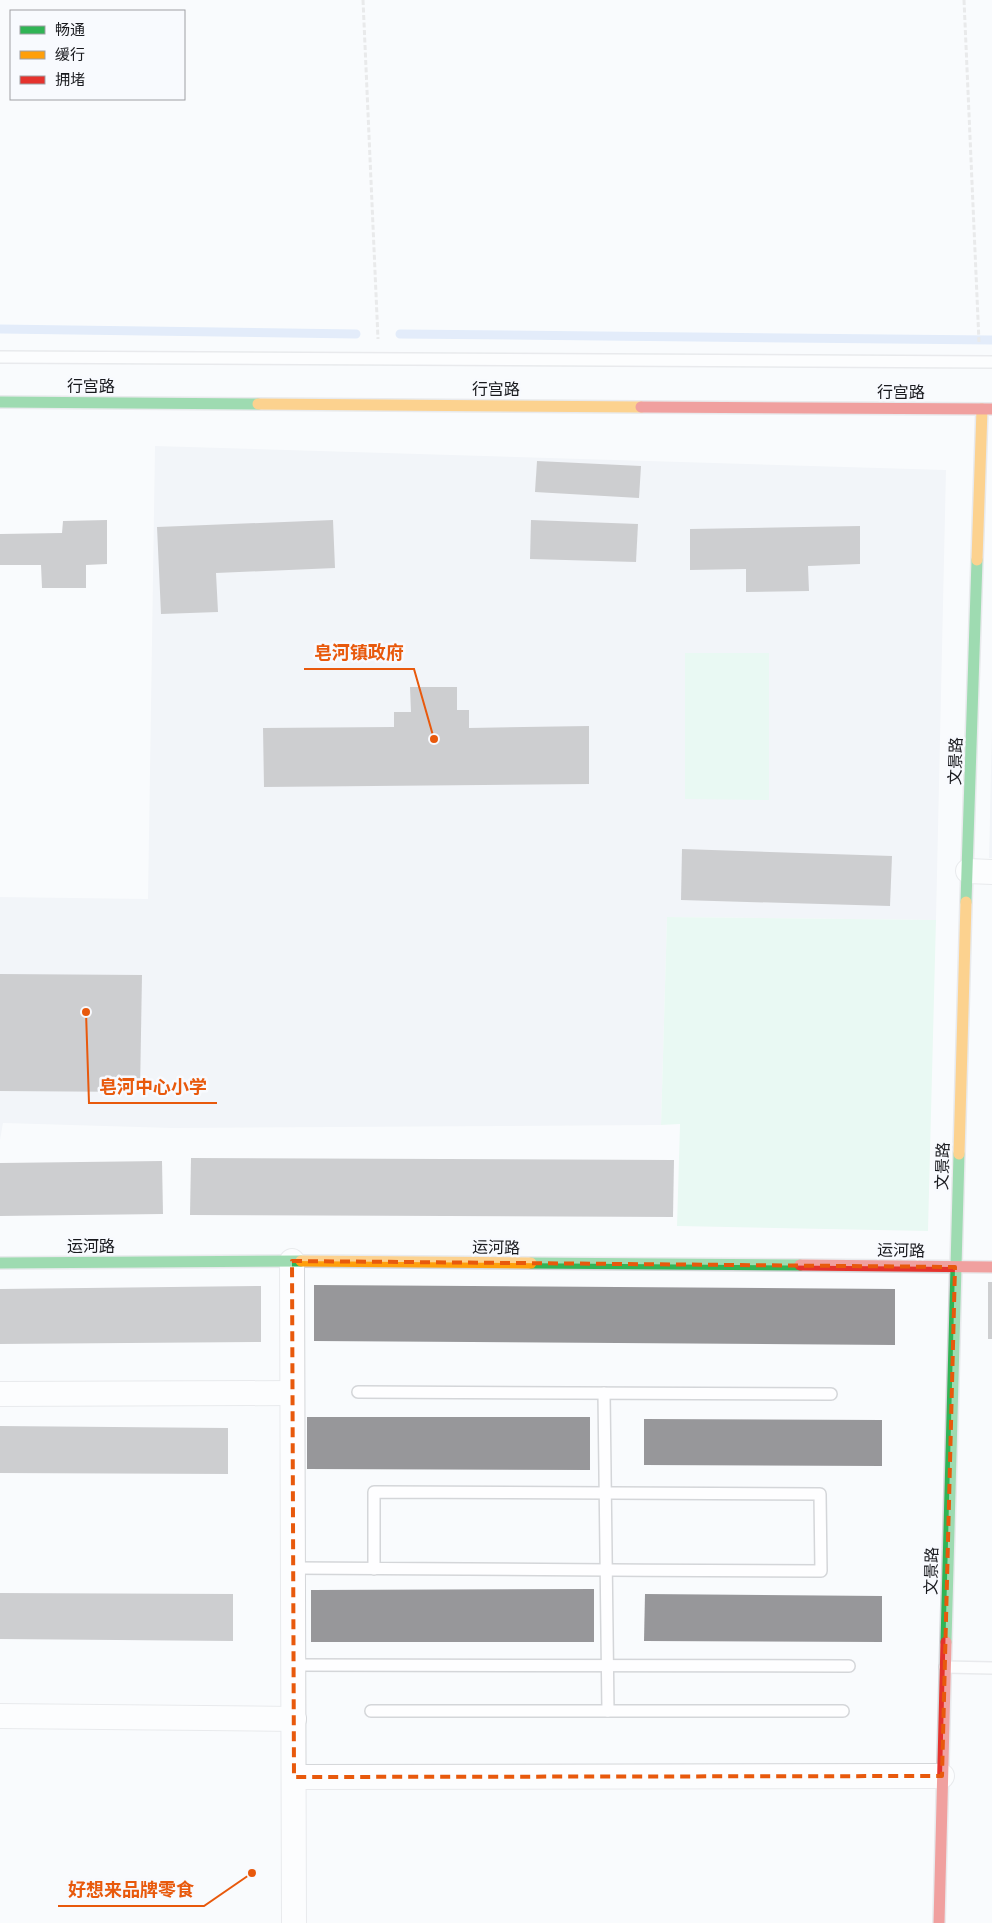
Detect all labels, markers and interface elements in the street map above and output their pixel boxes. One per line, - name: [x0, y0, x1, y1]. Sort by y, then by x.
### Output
- legend: [10, 10, 185, 100]
- text: 畅通: [55, 21, 85, 39]
- text: 缓行: [55, 46, 85, 64]
- text: 拥堵: [55, 71, 85, 89]
- street label: 行宫路: [67, 377, 115, 396]
- street label: 行宫路: [472, 380, 520, 399]
- street label: 行宫路: [877, 383, 925, 402]
- callout: 皂河镇政府: [304, 636, 414, 669]
- text: 皂河镇政府: [314, 642, 404, 664]
- street label: 文景路: [945, 737, 966, 785]
- callout: 皂河中心小学: [89, 1070, 217, 1103]
- text: 皂河中心小学: [99, 1076, 207, 1098]
- street label: 文景路: [932, 1142, 953, 1190]
- street label: 运河路: [67, 1237, 115, 1256]
- street label: 运河路: [472, 1238, 520, 1257]
- street label: 运河路: [877, 1241, 925, 1260]
- street label: 文景路: [922, 1547, 941, 1595]
- callout: 好想来品牌零食: [58, 1873, 204, 1906]
- text: 好想来品牌零食: [68, 1879, 194, 1901]

